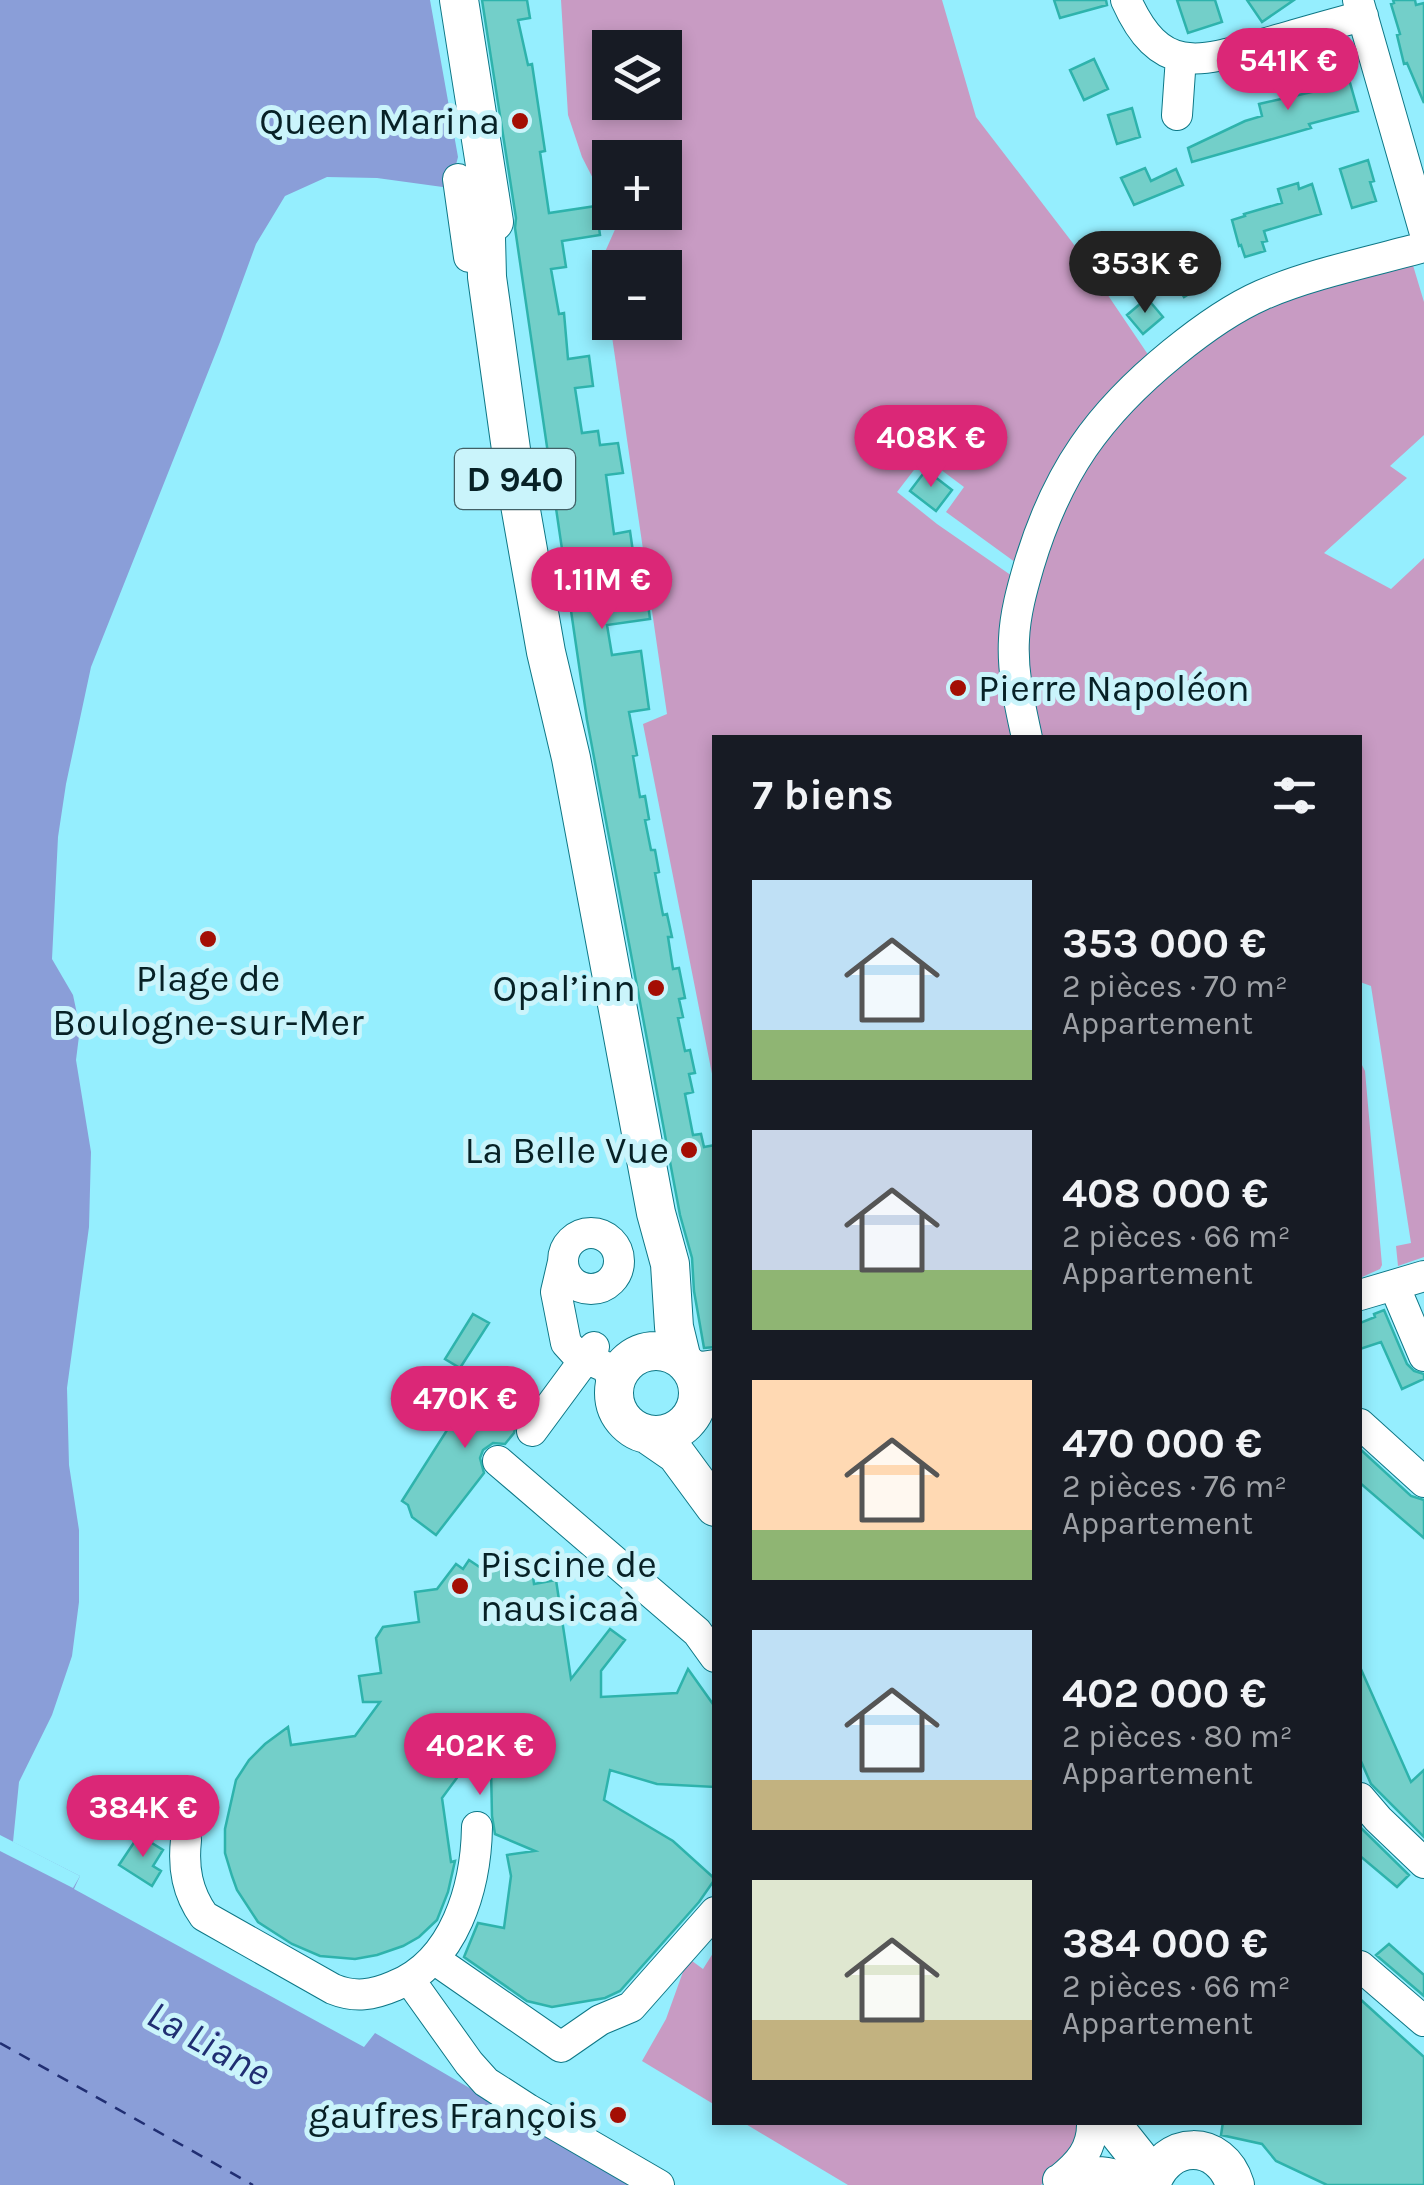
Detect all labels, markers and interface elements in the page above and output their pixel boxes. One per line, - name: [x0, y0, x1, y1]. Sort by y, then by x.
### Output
- pin: 541K €: [1207, 28, 1369, 113]
- map controls: [592, 30, 682, 340]
- button: layers: [592, 30, 682, 120]
- text: 541K €: [1239, 42, 1337, 79]
- place label: Queen Marina: [259, 99, 500, 144]
- marker: Queen Marina: [509, 110, 531, 132]
- button: +: [592, 140, 682, 230]
- pin: 353K €: [1064, 231, 1226, 316]
- text: 353K €: [1091, 245, 1199, 282]
- button: −: [592, 250, 682, 340]
- pin: 408K €: [850, 405, 1012, 490]
- text: 408K €: [876, 419, 986, 456]
- road number: D 940: [455, 449, 575, 509]
- pin: 1.11M €: [510, 547, 694, 632]
- text: 1.11M €: [553, 561, 651, 598]
- place label: Pierre Napoléon: [978, 666, 1250, 711]
- marker: Pierre Napoléon: [947, 677, 969, 699]
- icon: filters: [1267, 768, 1322, 823]
- text: 7 biens: [752, 770, 894, 820]
- text: 353 000 €: [1062, 918, 1266, 968]
- icon: home: [832, 920, 952, 1040]
- marker: Plage de Boulogne-sur-Mer: [197, 928, 219, 950]
- place label: Plage de Boulogne-sur-Mer: [52, 956, 364, 1045]
- place label: Opal’inn: [492, 966, 636, 1011]
- text: 2 pièces · 70 m²: [1062, 968, 1288, 1005]
- marker: Opal’inn: [645, 977, 667, 999]
- text: Appartement: [1062, 1005, 1253, 1042]
- place label: La Belle Vue: [464, 1128, 669, 1173]
- marker: La Belle Vue: [678, 1139, 700, 1161]
- text: 408 000 €: [1062, 1168, 1268, 1218]
- icon: home: [832, 1170, 952, 1290]
- text: 2 pièces · 66 m²: [1062, 1218, 1291, 1255]
- text: Appartement: [1062, 1255, 1253, 1292]
- pin: 470K €: [384, 1366, 546, 1451]
- text: 470K €: [413, 1380, 517, 1417]
- text: 470 000 €: [1062, 1418, 1262, 1468]
- icon: home: [832, 1420, 952, 1540]
- text: 2 pièces · 76 m²: [1062, 1468, 1287, 1505]
- text: Appartement: [1062, 1505, 1253, 1542]
- place label: Piscine de nausicaà: [480, 1542, 657, 1631]
- marker: Piscine de nausicaà: [449, 1575, 471, 1597]
- text: 402 000 €: [1062, 1668, 1267, 1718]
- icon: home: [832, 1670, 952, 1790]
- pin: 402K €: [399, 1713, 561, 1798]
- text: 2 pièces · 80 m²: [1062, 1718, 1293, 1755]
- text: 402K €: [426, 1727, 534, 1764]
- text: Appartement: [1062, 1755, 1253, 1792]
- pin: 384K €: [62, 1775, 224, 1860]
- text: 384K €: [89, 1789, 197, 1826]
- text: 384 000 €: [1062, 1918, 1268, 1968]
- icon: home: [832, 1920, 952, 2040]
- text: 2 pièces · 66 m²: [1062, 1968, 1291, 2005]
- water label: La Liane: [139, 1990, 279, 2096]
- text: Appartement: [1062, 2005, 1253, 2042]
- place label: gaufres François: [308, 2093, 598, 2138]
- marker: gaufres François: [607, 2104, 629, 2126]

